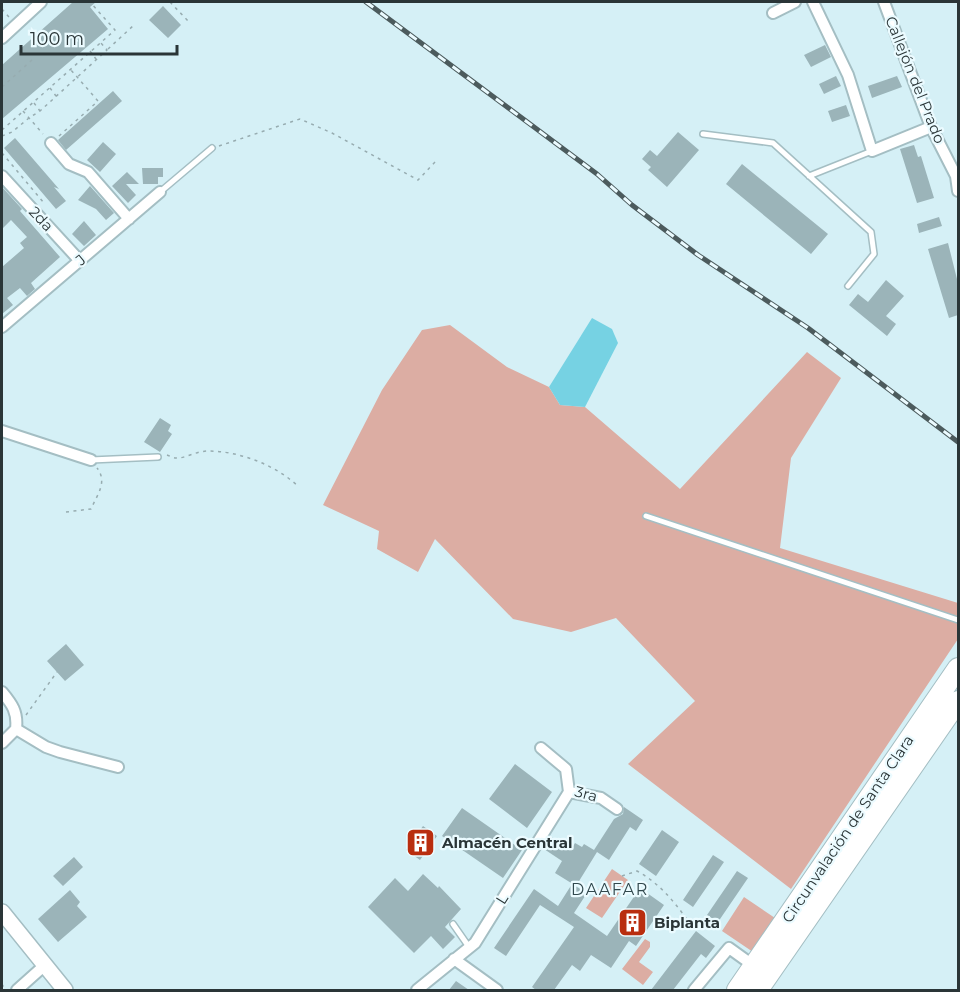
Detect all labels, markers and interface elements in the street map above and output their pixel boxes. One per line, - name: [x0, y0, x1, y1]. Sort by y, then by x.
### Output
- street label: Callejón del Prado: [881, 13, 950, 146]
- scale bar: [21, 18, 177, 56]
- text: 100 m: [30, 28, 84, 50]
- street label: 2da: [25, 202, 58, 235]
- street label: J: [71, 250, 90, 270]
- street label: Circunvalación de Santa Clara: [778, 731, 918, 926]
- street label: 3ra: [573, 781, 600, 806]
- building icon: Almacén Central: [405, 827, 437, 859]
- place label: Almacén Central: [441, 833, 572, 852]
- district label: DAAFAR: [571, 880, 649, 899]
- street label: L: [491, 890, 512, 908]
- building icon: Biplanta: [617, 907, 649, 939]
- place label: Biplanta: [654, 913, 720, 932]

